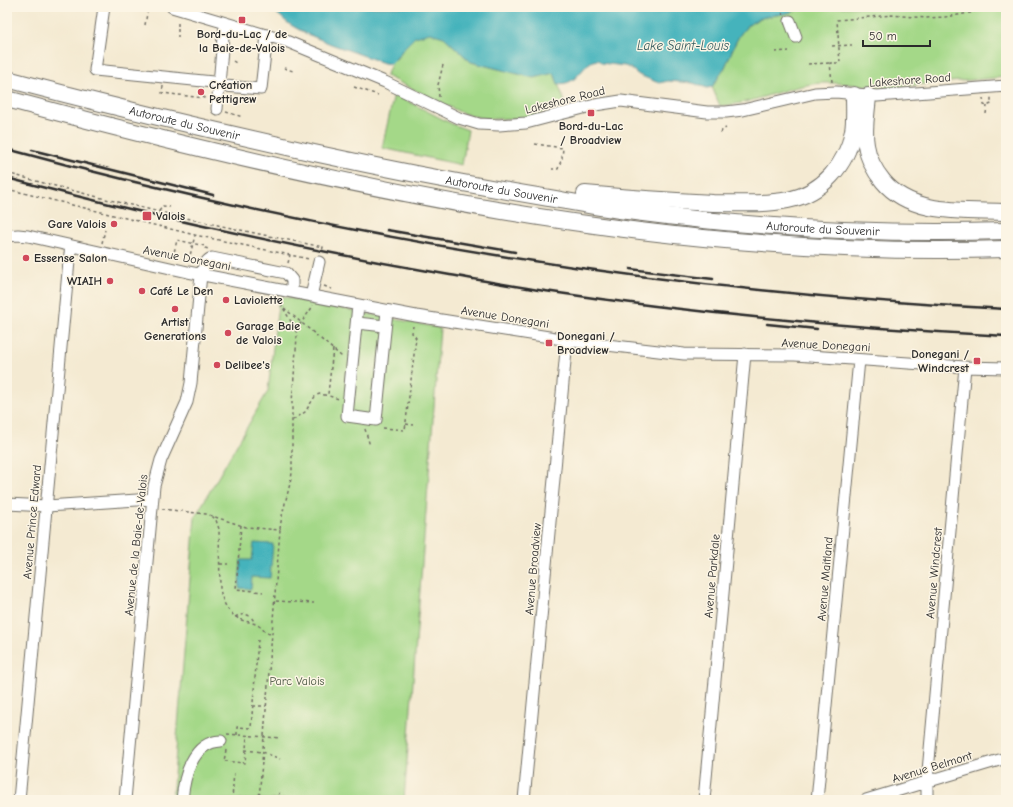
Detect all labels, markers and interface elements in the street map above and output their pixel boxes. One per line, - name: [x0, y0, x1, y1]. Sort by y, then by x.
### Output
- marker: Bord-du-Lac / de la Baie-de-Valois: [237, 15, 247, 25]
- scale bar: [863, 22, 930, 48]
- place label: Bord-du-Lac / de la Baie-de-Valois: [197, 27, 287, 55]
- text: 50 m: [869, 29, 897, 43]
- water label: Lake Saint-Louis: [637, 38, 730, 53]
- street label: Lakeshore Road: [869, 70, 951, 90]
- place label: Création Pettigrew: [209, 78, 257, 106]
- street label: Lakeshore Road: [524, 83, 606, 117]
- marker: Création Pettigrew: [196, 87, 206, 97]
- street label: Autoroute du Souvenir: [128, 103, 241, 143]
- marker: Bord-du-Lac / Broadview: [586, 108, 596, 118]
- place label: Bord-du-Lac / Broadview: [559, 119, 624, 147]
- street label: Autoroute du Souvenir: [444, 173, 559, 206]
- place label: Valois: [156, 209, 185, 223]
- marker: Valois: [141, 210, 153, 222]
- place label: Gare Valois: [48, 217, 106, 231]
- marker: Gare Valois: [109, 219, 119, 229]
- street label: Autoroute du Souvenir: [766, 219, 880, 238]
- street label: Avenue Donegani: [142, 243, 232, 273]
- place label: Essense Salon: [34, 251, 107, 265]
- marker: Essense Salon: [21, 253, 31, 263]
- place label: WIAIH: [67, 274, 102, 288]
- marker: WIAIH: [105, 276, 115, 286]
- place label: Café Le Den: [150, 284, 213, 298]
- marker: Café Le Den: [137, 286, 147, 296]
- place label: Laviolette: [234, 293, 283, 307]
- marker: Laviolette: [221, 295, 231, 305]
- street label: Avenue Donegani: [460, 303, 550, 331]
- marker: Artist Generations: [170, 304, 180, 314]
- place label: Artist Generations: [144, 315, 206, 343]
- place label: Garage Baie de Valois: [236, 319, 300, 347]
- marker: Garage Baie de Valois: [223, 328, 233, 338]
- place label: Donegani / Broadview: [557, 329, 615, 357]
- street label: Avenue Donegani: [781, 336, 871, 354]
- marker: Donegani / Broadview: [544, 338, 554, 348]
- place label: Donegani / Windcrest: [911, 347, 970, 375]
- marker: Donegani / Windcrest: [972, 356, 982, 366]
- place label: Delibee's: [225, 358, 270, 372]
- marker: Delibee's: [212, 360, 222, 370]
- street label: Avenue Prince Edward: [20, 464, 44, 580]
- street label: Avenue de la Baie-de-Valois: [122, 474, 150, 616]
- street label: Avenue Broadview: [522, 522, 544, 616]
- street label: Avenue Windcrest: [923, 526, 945, 619]
- street label: Avenue Parkdale: [701, 533, 723, 619]
- street label: Avenue Maitland: [814, 536, 836, 622]
- park label: Parc Valois: [269, 674, 325, 688]
- street label: Avenue Belmont: [890, 748, 974, 786]

